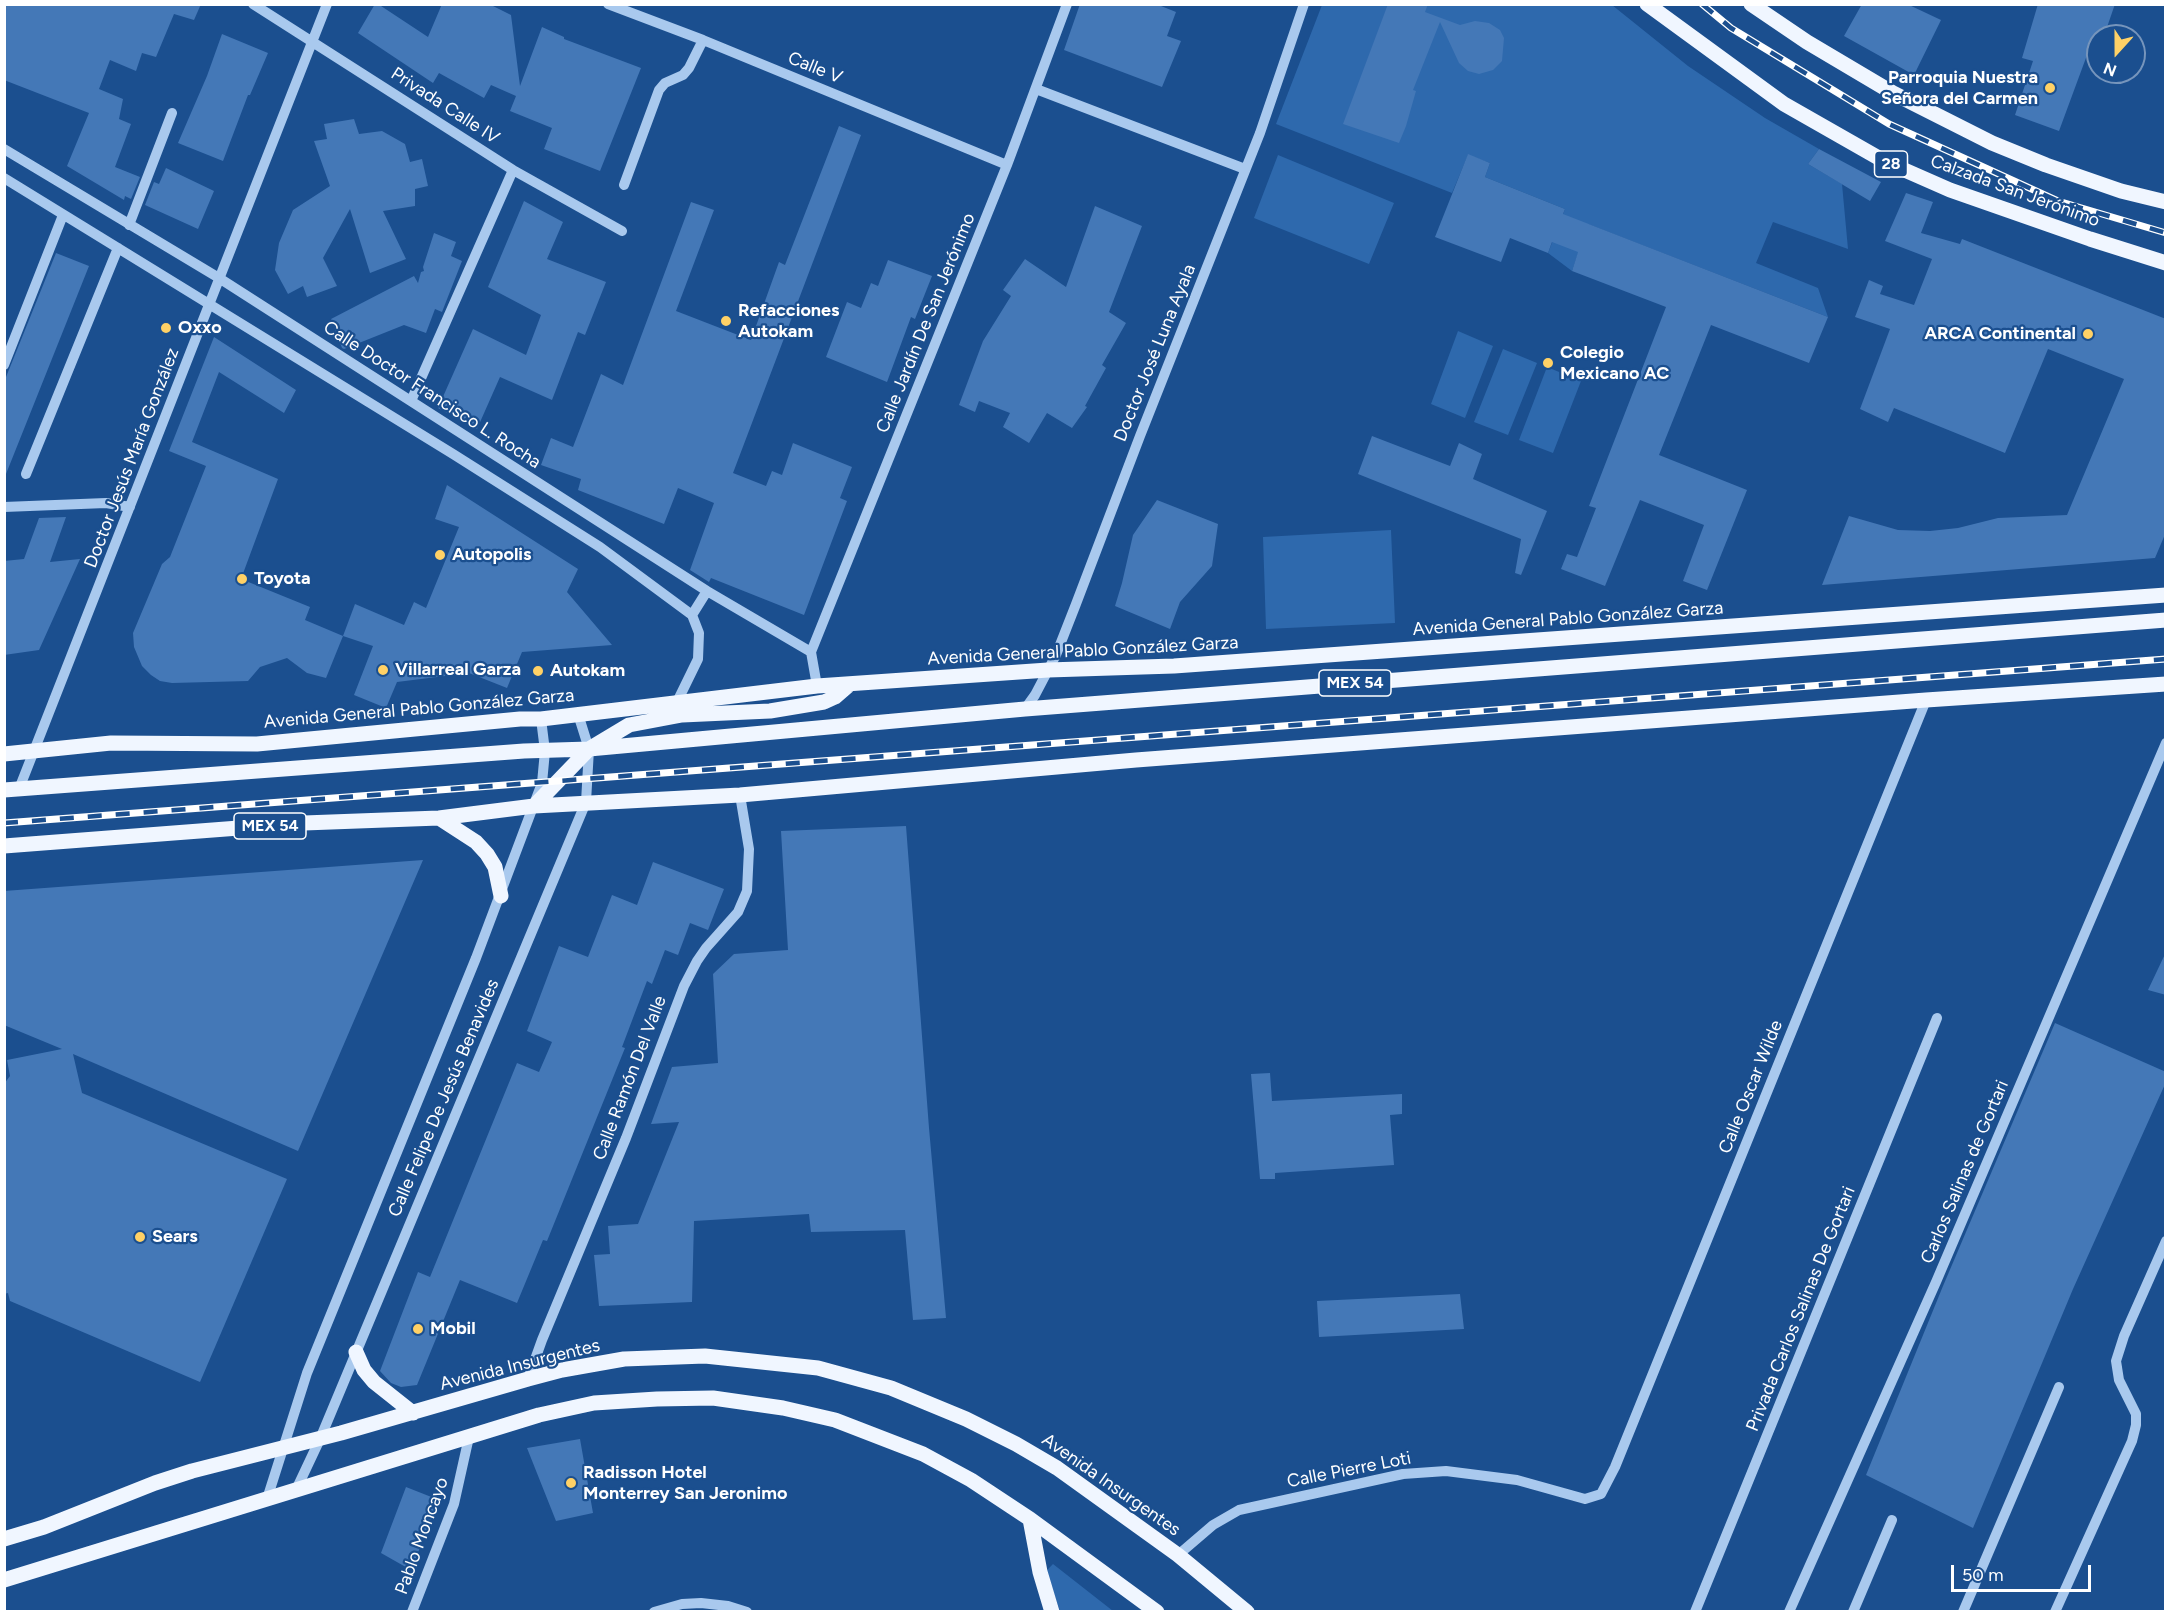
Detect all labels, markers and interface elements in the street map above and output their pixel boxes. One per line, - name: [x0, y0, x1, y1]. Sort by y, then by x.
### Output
- north arrow: [2086, 24, 2146, 84]
- street label: Calle V: [785, 47, 845, 89]
- text: N: [2101, 58, 2119, 80]
- street label: Privada Calle IV: [387, 63, 503, 149]
- place label: Parroquia Nuestra Señora del Carmen: [1881, 67, 2038, 110]
- marker: Parroquia Nuestra Señora del Carmen: [2043, 81, 2057, 95]
- street label: Calzada San Jerónimo: [1927, 150, 2103, 232]
- road number: 28: [1874, 151, 1908, 177]
- street label: Calle Jardín De San Jerónimo: [872, 210, 980, 436]
- street label: Doctor José Luna Ayala: [1110, 261, 1200, 445]
- place label: Refacciones Autokam: [738, 300, 839, 342]
- marker: Refacciones Autokam: [719, 314, 733, 328]
- place label: Oxxo: [178, 317, 222, 339]
- street label: Calle Doctor Francisco L. Rocha: [319, 317, 545, 473]
- marker: Oxxo: [159, 321, 173, 335]
- place label: ARCA Continental: [1924, 323, 2076, 345]
- marker: ARCA Continental: [2081, 327, 2095, 341]
- place label: Colegio Mexicano AC: [1560, 342, 1669, 385]
- street label: Doctor Jesús María González: [80, 345, 184, 571]
- marker: Colegio Mexicano AC: [1541, 356, 1555, 370]
- place label: Autopolis: [452, 544, 531, 566]
- marker: Autopolis: [433, 548, 447, 562]
- place label: Toyota: [254, 568, 311, 590]
- marker: Toyota: [235, 572, 249, 586]
- street label: Avenida General Pablo González Garza: [1412, 597, 1724, 641]
- street label: Avenida General Pablo González Garza: [927, 632, 1239, 670]
- place label: Villarreal Garza: [395, 659, 521, 681]
- place label: Autokam: [550, 660, 625, 682]
- marker: Villarreal Garza: [376, 663, 390, 677]
- marker: Autokam: [531, 664, 545, 678]
- road number: MEX 54: [1319, 670, 1391, 696]
- street label: Avenida General Pablo González Garza: [263, 685, 575, 733]
- road number: MEX 54: [234, 813, 306, 839]
- street label: Calle Felipe De Jesús Benavides: [384, 976, 504, 1220]
- street label: Calle Ramón Del Valle: [589, 993, 671, 1163]
- street label: Calle Oscar Wilde: [1714, 1017, 1788, 1157]
- street label: Carlos Salinas de Gortari: [1917, 1077, 2013, 1267]
- street label: Privada Carlos Salinas De Gortari: [1742, 1183, 1860, 1435]
- place label: Sears: [152, 1226, 198, 1248]
- marker: Sears: [133, 1230, 147, 1244]
- place label: Mobil: [430, 1318, 476, 1340]
- marker: Mobil: [411, 1322, 425, 1336]
- street label: Avenida Insurgentes: [438, 1335, 602, 1395]
- street label: Avenida Insurgentes: [1038, 1429, 1184, 1541]
- street label: Calle Pierre Loti: [1285, 1447, 1413, 1493]
- place label: Radisson Hotel Monterrey San Jeronimo: [583, 1462, 787, 1504]
- street label: Pablo Moncayo: [391, 1475, 453, 1597]
- marker: Radisson Hotel Monterrey San Jeronimo: [564, 1476, 578, 1490]
- scale bar: [1954, 1553, 2094, 1591]
- text: 50 m: [1962, 1564, 2004, 1586]

